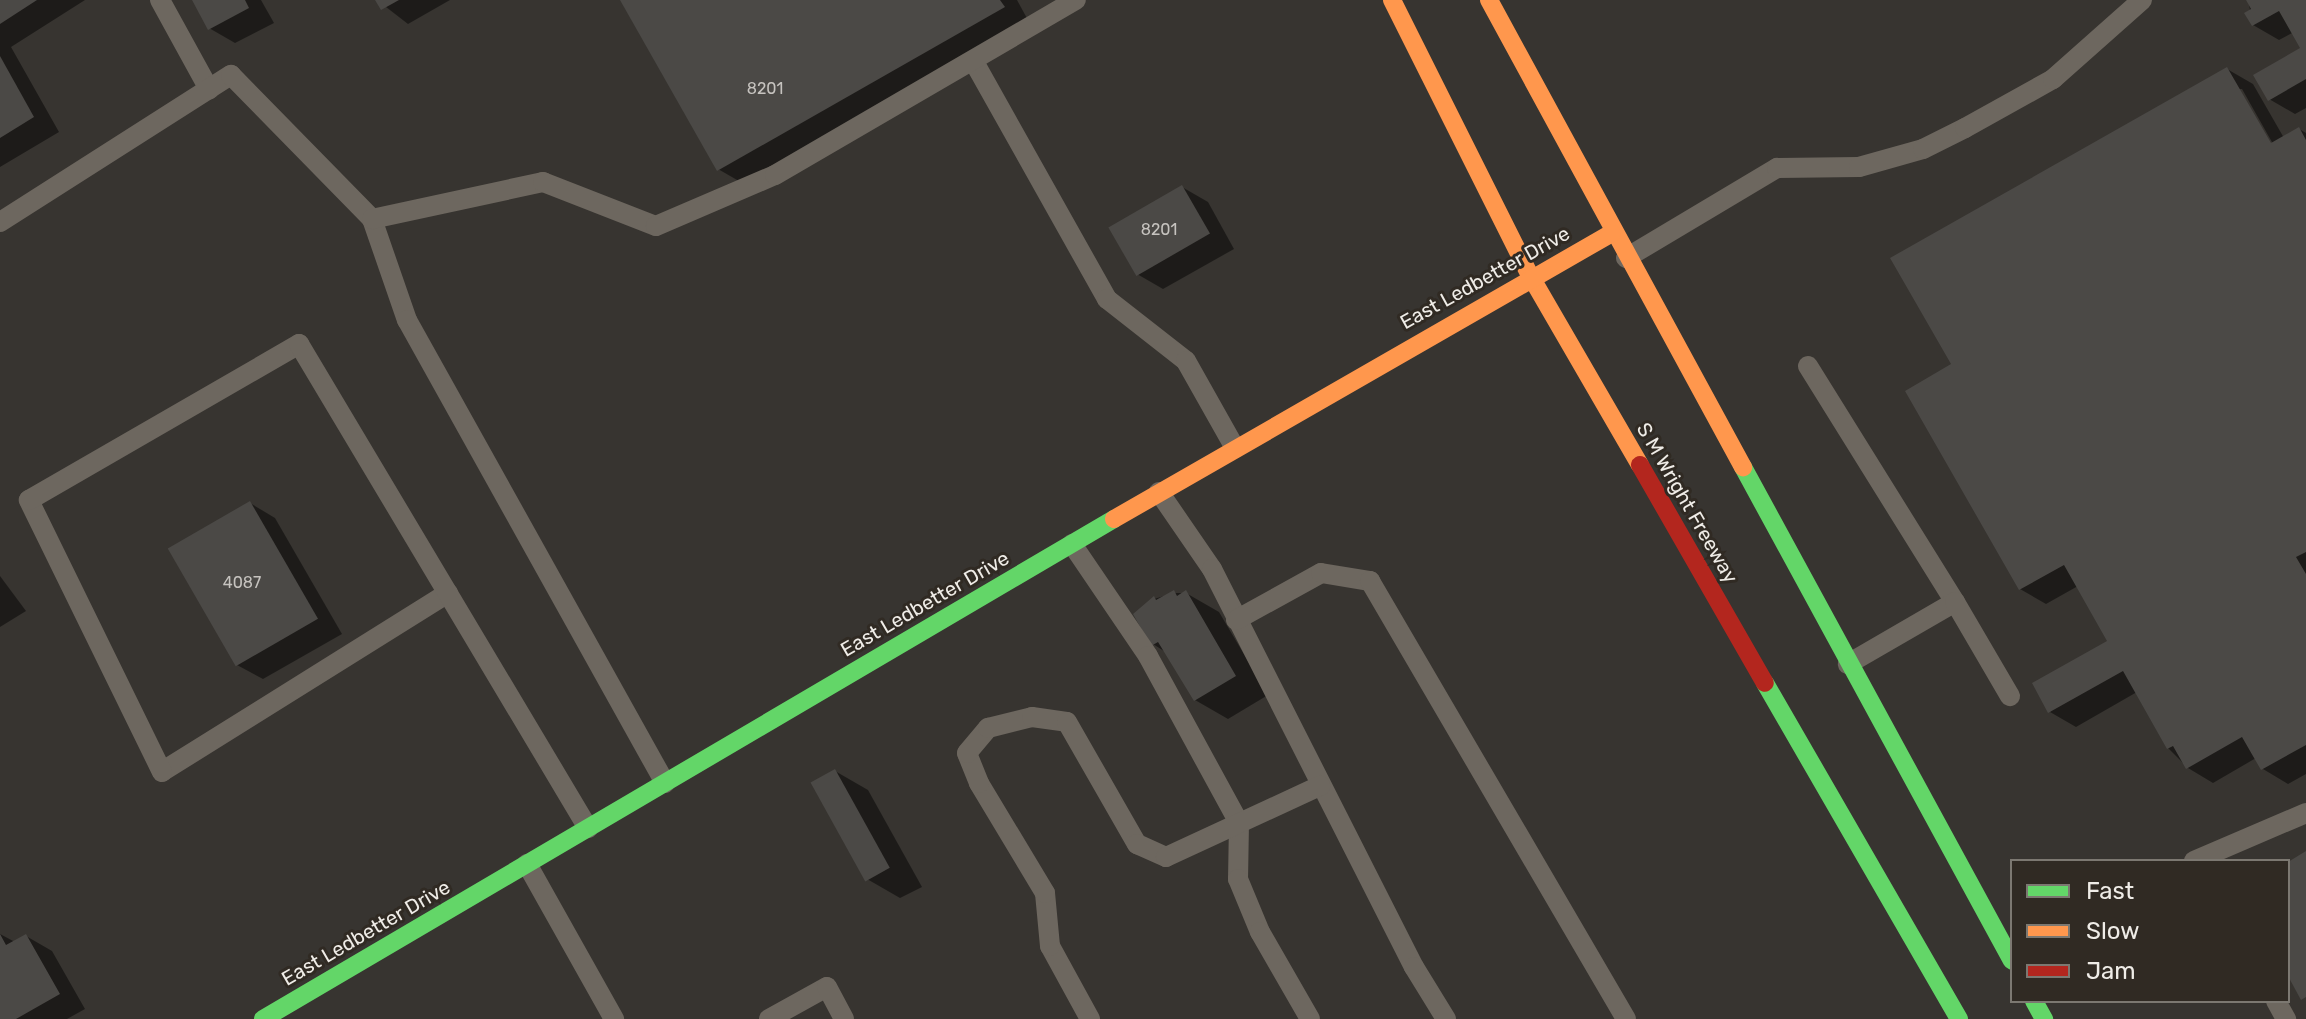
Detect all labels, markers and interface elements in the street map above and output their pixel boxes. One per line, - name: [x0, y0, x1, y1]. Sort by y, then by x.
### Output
- house number: 8201: [747, 79, 783, 99]
- house number: 8201: [1141, 220, 1177, 240]
- street label: East Ledbetter Drive: [1396, 221, 1574, 335]
- street label: S M Wright Freeway: [1631, 418, 1743, 588]
- street label: East Ledbetter Drive: [836, 546, 1014, 662]
- house number: 4087: [223, 573, 261, 593]
- legend: [2010, 859, 2290, 1003]
- street label: East Ledbetter Drive: [277, 875, 455, 991]
- text: Fast: [2086, 877, 2134, 905]
- text: Slow: [2086, 917, 2139, 945]
- text: Jam: [2086, 957, 2136, 985]

